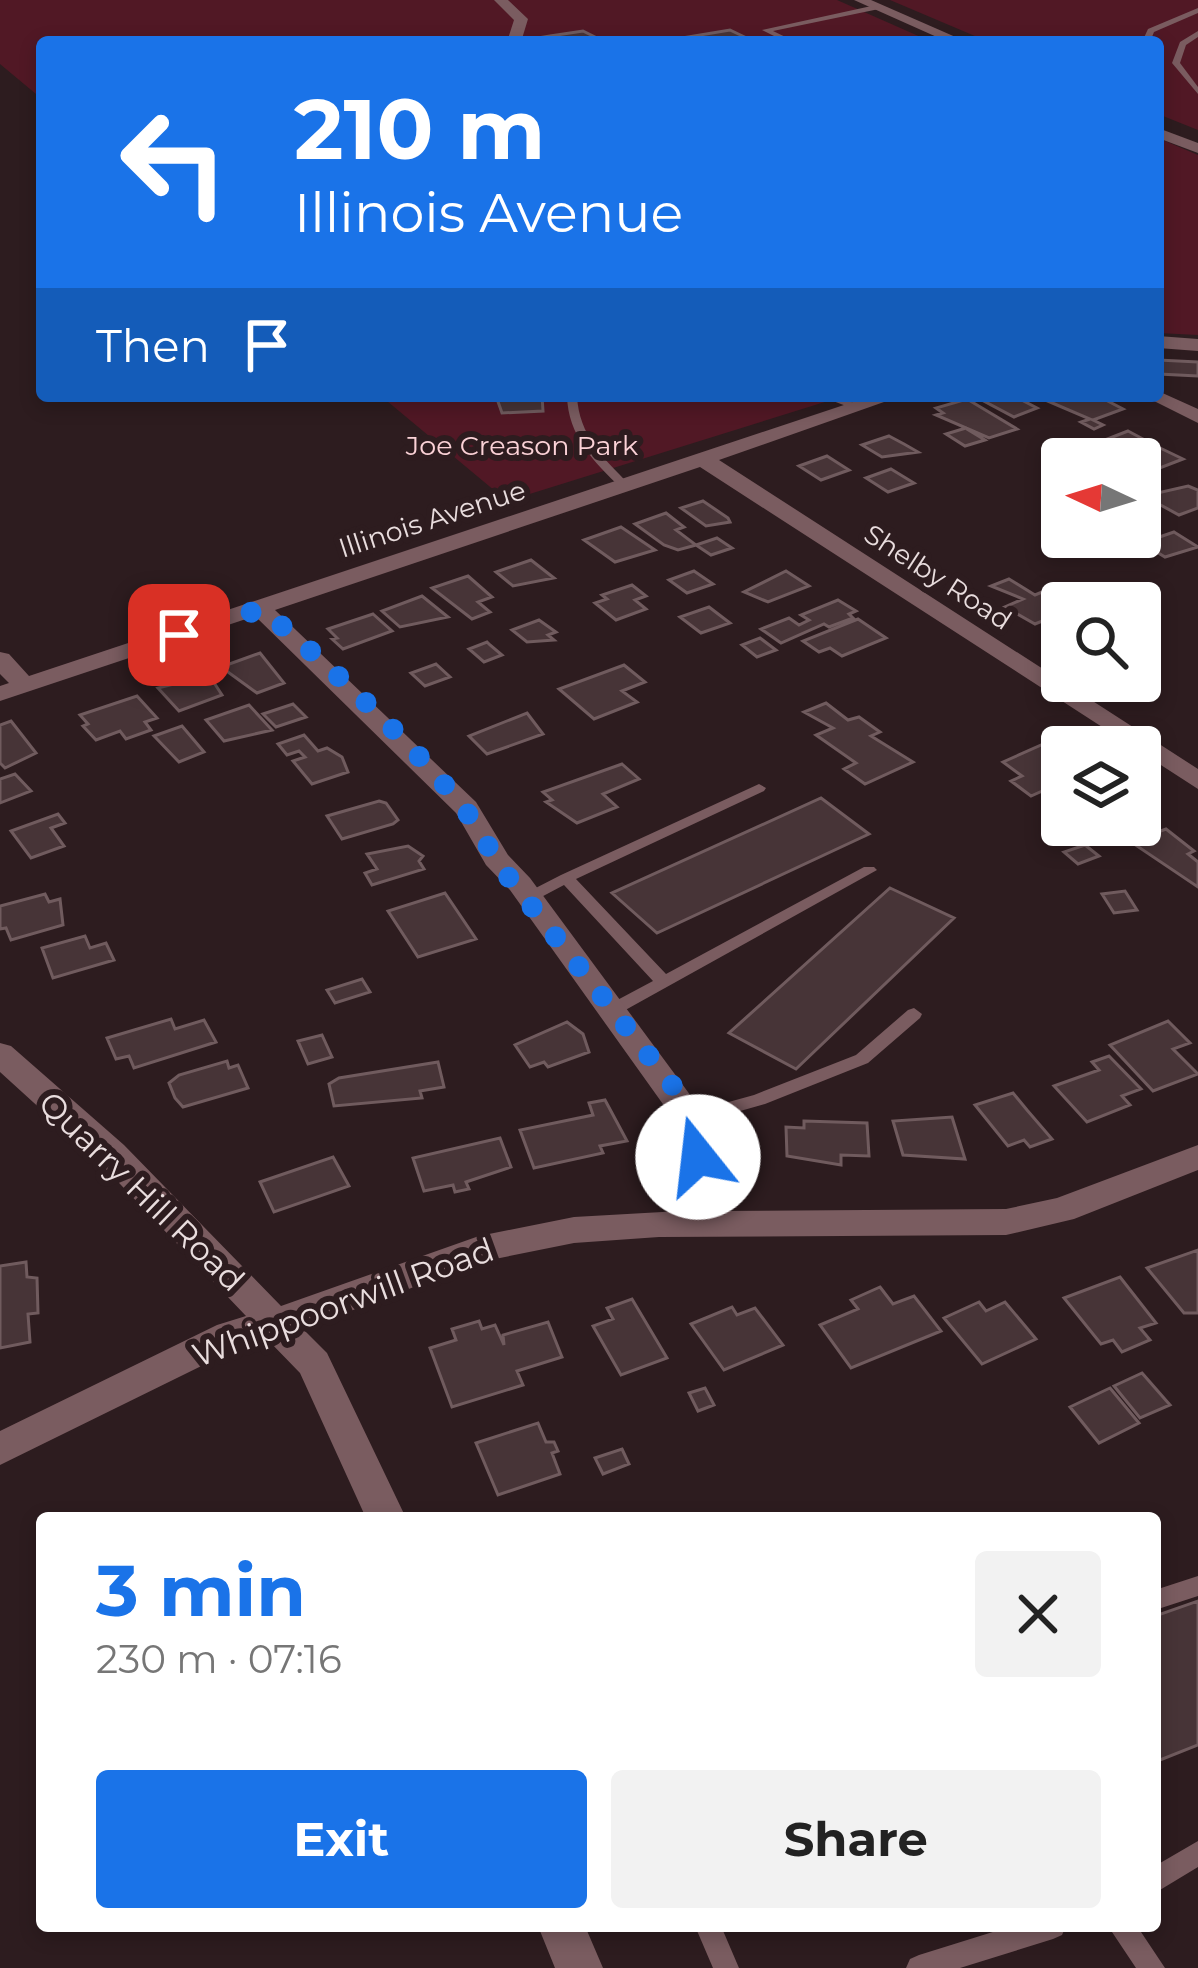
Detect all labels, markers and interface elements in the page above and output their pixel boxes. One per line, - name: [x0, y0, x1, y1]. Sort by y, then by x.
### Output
- text: 210 m: [294, 78, 545, 180]
- icon: left: [96, 84, 252, 240]
- text: Illinois Avenue: [294, 180, 683, 246]
- icon: arrive: [234, 312, 300, 378]
- text: Then: [96, 318, 210, 373]
- park label: Joe Creason Park: [405, 429, 639, 462]
- north arrow: [1041, 438, 1161, 558]
- map controls: [1041, 438, 1161, 846]
- street label: Illinois Avenue: [334, 473, 530, 565]
- street label: Shelby Road: [858, 517, 1018, 637]
- button: search: [1041, 582, 1161, 702]
- pin: [128, 584, 230, 686]
- icon: arrive: [146, 602, 212, 668]
- button: layers: [1041, 726, 1161, 846]
- street label: Quarry Hill Road: [31, 1083, 253, 1299]
- position arrow: [635, 1094, 761, 1220]
- street label: Whippoorwill Road: [187, 1229, 499, 1375]
- text: 3 min: [96, 1546, 306, 1634]
- button: close: [975, 1551, 1101, 1677]
- text: 230 m · 07:16: [96, 1635, 342, 1683]
- button: Exit: [96, 1770, 587, 1908]
- button: Share: [611, 1770, 1101, 1908]

